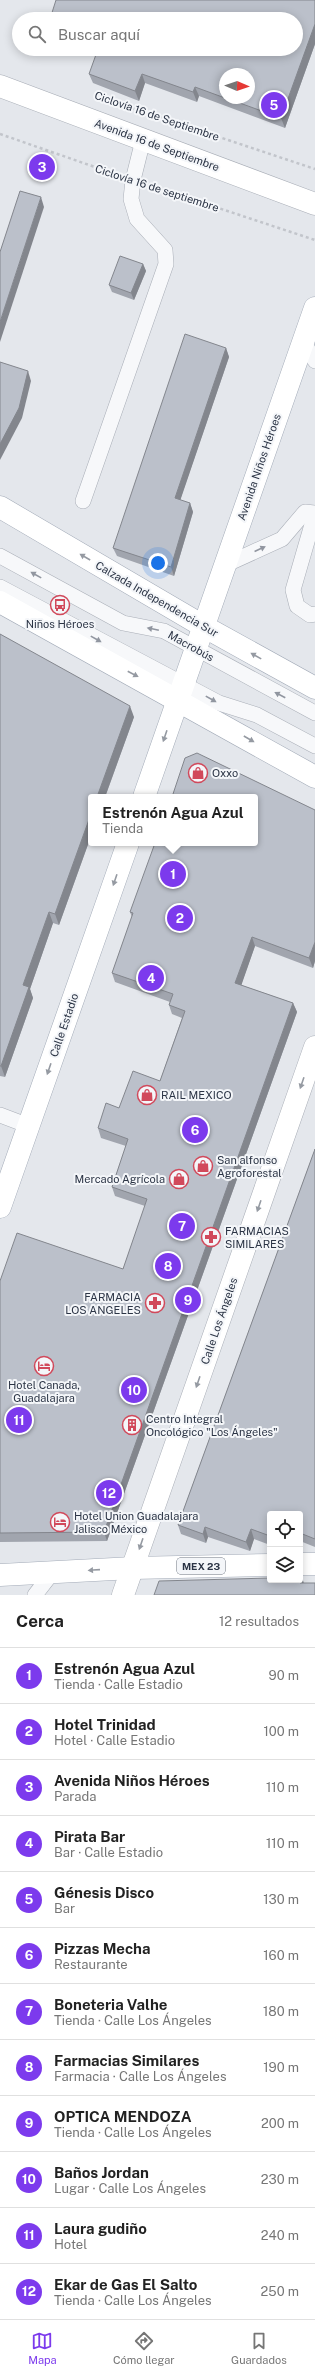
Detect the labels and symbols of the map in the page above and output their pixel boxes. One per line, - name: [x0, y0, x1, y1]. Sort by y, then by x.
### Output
- north arrow: [219, 68, 255, 104]
- street label: Ciclovía 16 de Septiembre: [93, 89, 221, 143]
- pin: 5: [261, 90, 287, 120]
- street label: Avenida 16 de Septiembre: [93, 117, 221, 173]
- pin: 3: [29, 152, 55, 182]
- street label: Ciclovía 16 de septiembre: [94, 162, 220, 214]
- street label: Avenida Niños Héroes: [235, 412, 283, 522]
- one-way arrow: [255, 546, 266, 552]
- your location: [148, 553, 168, 573]
- one-way arrow: [79, 554, 91, 561]
- street label: Calzada Independencia Sur: [93, 559, 221, 639]
- one-way arrow: [30, 572, 42, 579]
- bus stop icon: Niños Héroes: [49, 594, 71, 616]
- place label: Niños Héroes: [26, 618, 95, 630]
- one-way arrow: [147, 625, 159, 631]
- street label: Macrobús: [166, 628, 216, 664]
- one-way arrow: [90, 636, 102, 643]
- one-way arrow: [250, 652, 262, 659]
- one-way arrow: [127, 671, 138, 678]
- one-way arrow: [275, 692, 286, 698]
- one-way arrow: [205, 695, 217, 702]
- one-way arrow: [162, 730, 168, 742]
- one-way arrow: [243, 736, 254, 743]
- shop icon: Oxxo: [187, 762, 209, 784]
- place label: Oxxo: [212, 767, 238, 779]
- pin: 1: [160, 859, 186, 889]
- one-way arrow: [112, 874, 118, 886]
- pin: 2: [167, 903, 193, 933]
- pin: 4: [138, 963, 164, 993]
- street label: Calle Estadio: [47, 992, 81, 1058]
- one-way arrow: [45, 1063, 51, 1075]
- one-way arrow: [299, 1078, 305, 1090]
- shop icon: RAIL MEXICO: [136, 1084, 158, 1106]
- place label: RAIL MEXICO: [161, 1089, 232, 1101]
- pin: 6: [182, 1115, 208, 1145]
- place label: San alfonso Agroforestal: [217, 1154, 282, 1179]
- shop icon: San alfonso Agroforestal: [192, 1155, 214, 1177]
- shop icon: Mercado Agrícola: [168, 1168, 190, 1190]
- place label: Mercado Agrícola: [75, 1173, 165, 1185]
- one-way arrow: [256, 1201, 262, 1213]
- pin: 7: [169, 1211, 195, 1241]
- place label: FARMACIAS SIMILARES: [225, 1225, 289, 1250]
- pharmacy icon: FARMACIAS SIMILARES: [200, 1226, 222, 1248]
- pin: 8: [155, 1251, 181, 1281]
- street label: Calle Los Ángeles: [198, 1275, 240, 1366]
- pin: 9: [175, 1285, 201, 1315]
- place label: FARMACIA LOS ANGELES: [65, 1291, 141, 1316]
- pharmacy icon: FARMACIA LOS ANGELES: [144, 1292, 166, 1314]
- hotel icon: Hotel Canada, Guadalajara: [33, 1355, 55, 1377]
- pin: 10: [121, 1375, 147, 1405]
- one-way arrow: [195, 1376, 201, 1388]
- place label: Hotel Canada, Guadalajara: [8, 1379, 80, 1404]
- pin: 11: [6, 1405, 32, 1435]
- place label: Centro Integral Oncológico "Los Ángeles": [146, 1413, 278, 1438]
- building icon: Centro Integral Oncológico "Los Ángeles": [121, 1414, 143, 1436]
- pin: 12: [96, 1478, 122, 1508]
- place label: Hotel Union Guadalajara Jalisco México: [74, 1510, 198, 1535]
- hotel icon: Hotel Union Guadalajara Jalisco México: [49, 1511, 71, 1533]
- one-way arrow: [138, 1538, 144, 1550]
- road number: MEX 23: [177, 1558, 225, 1574]
- one-way arrow: [88, 1567, 100, 1574]

